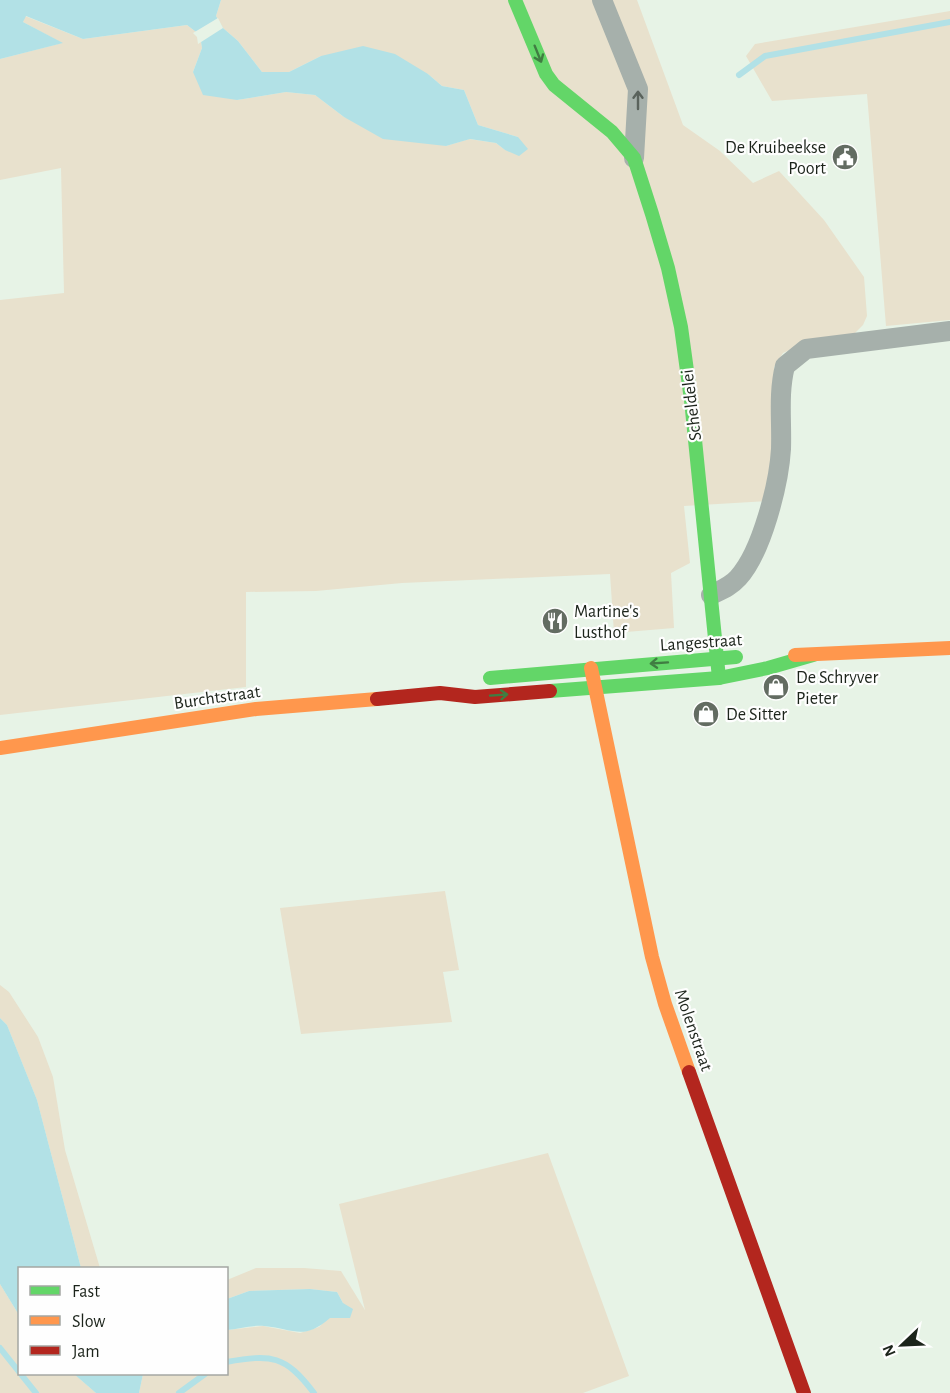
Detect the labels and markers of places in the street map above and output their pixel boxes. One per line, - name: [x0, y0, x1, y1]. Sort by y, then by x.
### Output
- place label: De Kruibeekse Poort: [725, 139, 826, 178]
- public building icon: De Kruibeekse Poort: [830, 142, 860, 172]
- place label: Martine's Lusthof: [574, 603, 639, 642]
- restaurant icon: Martine's Lusthof: [540, 606, 570, 636]
- place label: De Schryver Pieter: [796, 669, 879, 708]
- shop icon: De Schryver Pieter: [761, 672, 791, 702]
- shop icon: De Sitter: [691, 699, 721, 729]
- place label: De Sitter: [726, 706, 787, 724]

